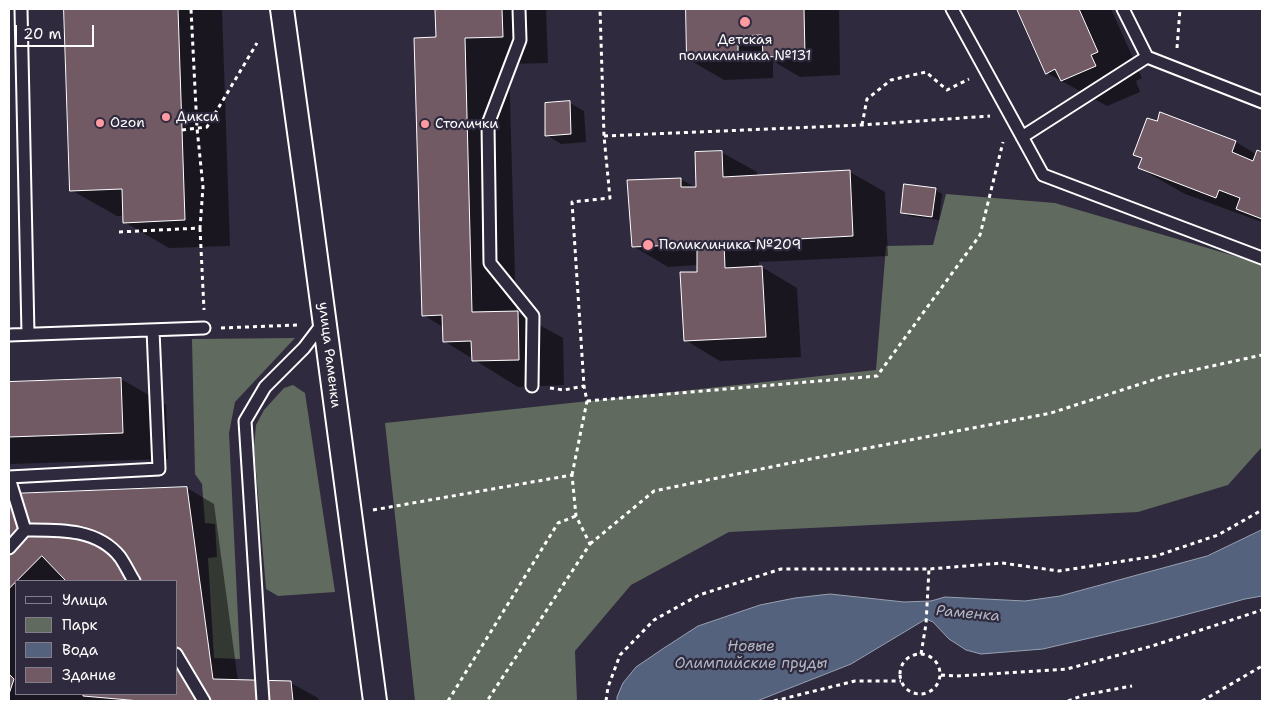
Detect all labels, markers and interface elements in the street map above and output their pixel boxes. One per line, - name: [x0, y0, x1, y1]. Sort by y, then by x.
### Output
- scale bar: [18, 15, 96, 47]
- marker: Детская поликлиника №131: [738, 15, 752, 29]
- text: 20 m: [23, 24, 62, 44]
- place label: Детская поликлиника №131: [679, 32, 811, 64]
- place label: Дикси: [176, 109, 219, 125]
- marker: Дикси: [160, 111, 172, 123]
- place label: Ozon: [110, 115, 145, 131]
- place label: Столички: [435, 116, 498, 132]
- marker: Ozon: [94, 117, 106, 129]
- marker: Столички: [419, 118, 431, 130]
- place label: Поликлиника №209: [659, 237, 801, 253]
- marker: Поликлиника №209: [641, 238, 655, 252]
- street label: улица Раменки: [314, 301, 344, 409]
- legend: [15, 580, 178, 695]
- text: Улица: [62, 590, 107, 610]
- water label: Раменка: [935, 602, 1001, 626]
- text: Парк: [62, 615, 98, 635]
- water label: Новые Олимпийские пруды: [675, 638, 827, 673]
- text: Вода: [62, 640, 98, 660]
- text: Здание: [62, 665, 116, 685]

